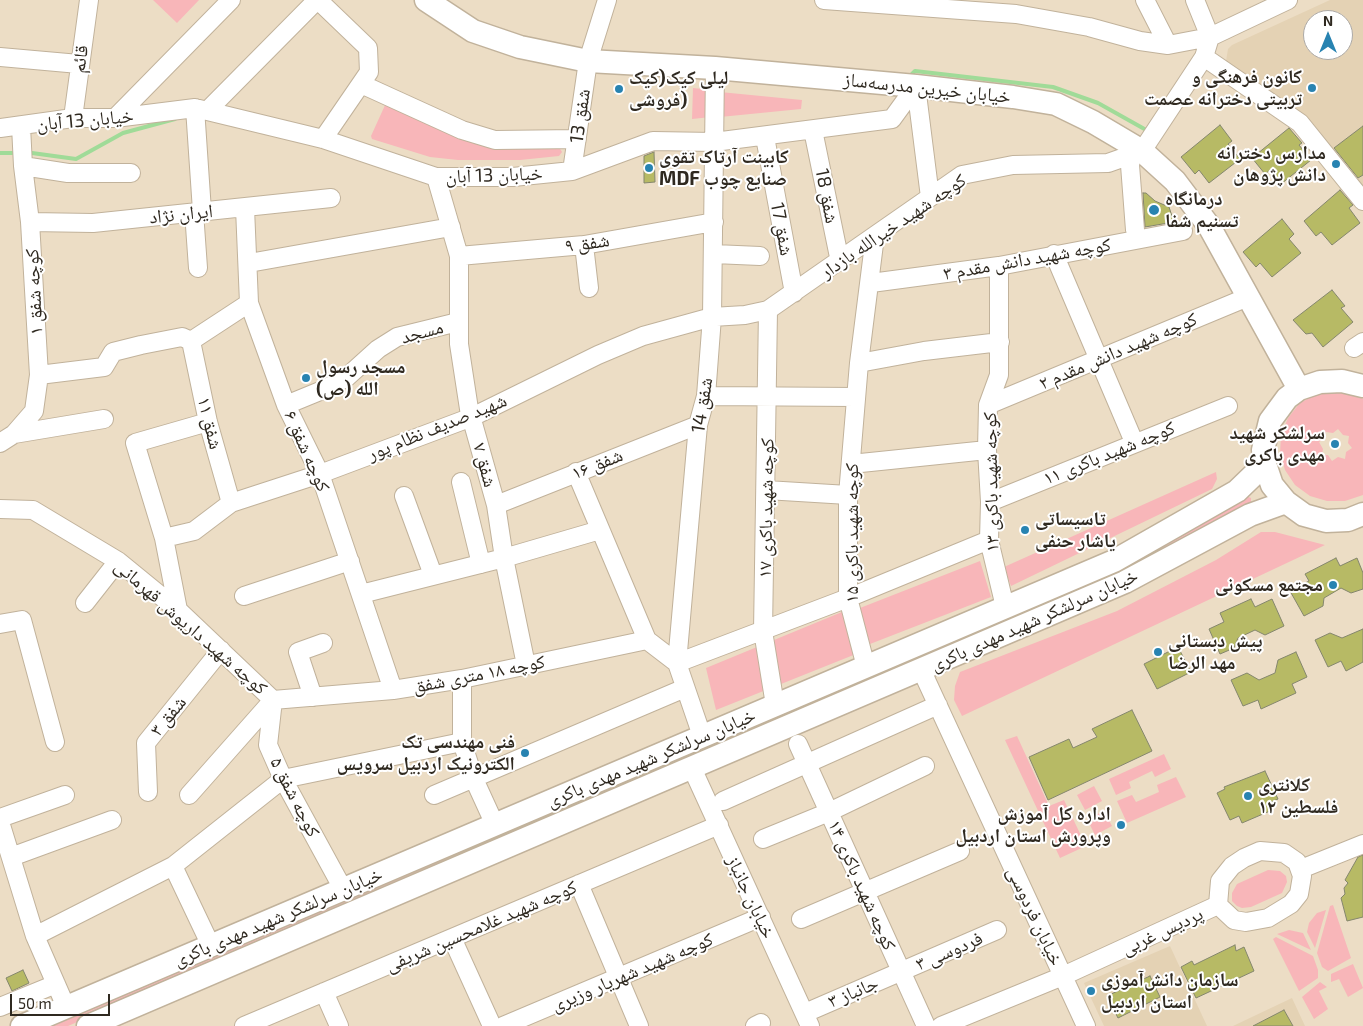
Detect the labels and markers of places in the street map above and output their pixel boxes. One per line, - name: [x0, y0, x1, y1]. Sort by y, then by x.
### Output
- place label: کانون فرهنگی و تربیتی دخترانه عصمت: [1144, 66, 1302, 110]
- place label: لیلی کیک(کیک فروشی): [629, 67, 728, 111]
- marker: کانون فرهنگی و تربیتی دخترانه عصمت: [1306, 82, 1318, 94]
- marker: لیلی کیک(کیک فروشی): [613, 83, 625, 95]
- place label: مدارس دخترانه دانش پژوهان: [1217, 142, 1326, 186]
- place label: کابینت آرتاک تقوی MDF صنایع چوب: [659, 146, 789, 190]
- marker: مدارس دخترانه دانش پژوهان: [1330, 158, 1342, 170]
- marker: کابینت آرتاک تقوی MDF صنایع چوب: [643, 162, 655, 174]
- place label: درمانگاه تسنیم شفا: [1165, 188, 1238, 232]
- marker: درمانگاه تسنیم شفا: [1147, 203, 1161, 217]
- place label: مسجد رسول الله (ص): [316, 356, 405, 400]
- marker: مسجد رسول الله (ص): [300, 372, 312, 384]
- place label: سرلشکر شهید مهدی باکری: [1229, 422, 1325, 466]
- marker: سرلشکر شهید مهدی باکری: [1329, 438, 1341, 450]
- place label: تاسیساتی یاشار حنفی: [1035, 508, 1116, 552]
- marker: تاسیساتی یاشار حنفی: [1019, 524, 1031, 536]
- place label: مجتمع مسکونی: [1215, 574, 1323, 596]
- marker: مجتمع مسکونی: [1327, 579, 1339, 591]
- place label: پیش دبستانی مهد الرضا: [1168, 630, 1263, 674]
- marker: پیش دبستانی مهد الرضا: [1152, 646, 1164, 658]
- place label: فنی مهندسی تک الکترونیک اردبیل سرویس: [337, 731, 515, 775]
- marker: فنی مهندسی تک الکترونیک اردبیل سرویس: [519, 747, 531, 759]
- place label: کلانتری ۱۲ فلسطین: [1258, 774, 1338, 818]
- marker: کلانتری ۱۲ فلسطین: [1242, 790, 1254, 802]
- place label: اداره کل آموزش وپرورش استان اردبیل: [955, 803, 1111, 847]
- marker: اداره کل آموزش وپرورش استان اردبیل: [1115, 819, 1127, 831]
- place label: سازمان دانش‌آموزی استان اردبیل: [1101, 969, 1239, 1013]
- marker: سازمان دانش‌آموزی استان اردبیل: [1085, 985, 1097, 997]

